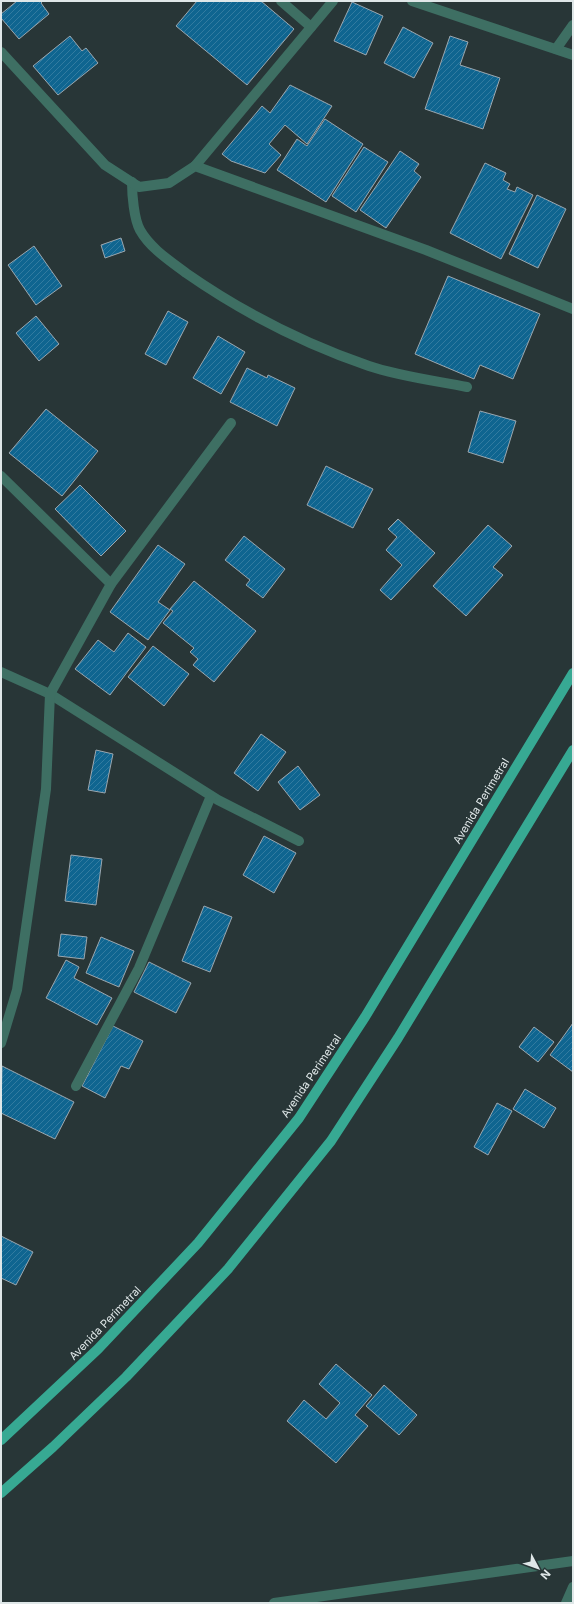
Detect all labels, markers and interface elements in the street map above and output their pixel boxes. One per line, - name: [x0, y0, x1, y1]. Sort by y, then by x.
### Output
- street label: Avenida Perimetral: [450, 756, 512, 846]
- street label: Avenida Perimetral: [278, 1032, 344, 1120]
- street label: Avenida Perimetral: [66, 1283, 144, 1363]
- north arrow: [518, 1548, 558, 1588]
- text: N: [538, 1567, 554, 1582]

